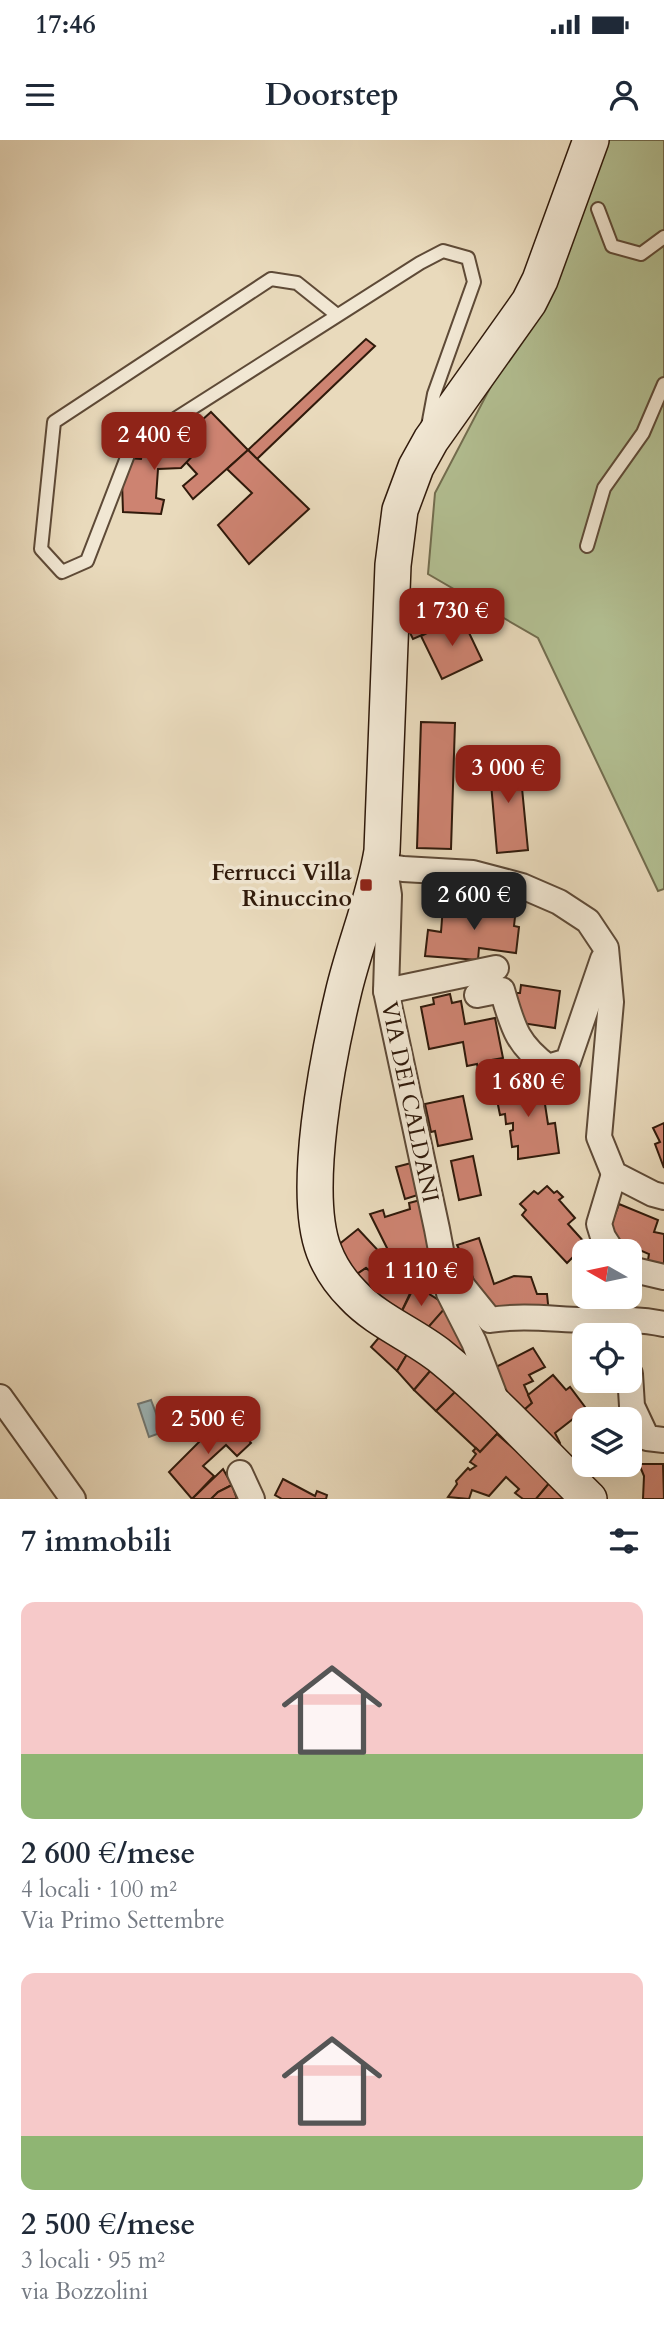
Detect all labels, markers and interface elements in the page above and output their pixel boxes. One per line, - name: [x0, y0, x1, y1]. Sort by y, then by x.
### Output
- text: 17:46: [35, 7, 96, 42]
- text: Doorstep: [265, 73, 399, 117]
- icon: menu: [21, 76, 59, 114]
- icon: person: [605, 76, 643, 114]
- pin: 2 400 €: [89, 412, 219, 472]
- text: 2 400 €: [117, 419, 191, 450]
- pin: 1 730 €: [387, 588, 517, 648]
- text: 1 730 €: [415, 595, 489, 626]
- pin: 3 000 €: [443, 746, 573, 805]
- text: 3 000 €: [471, 752, 545, 783]
- place label: Ferrucci Villa Rinuccino: [211, 857, 353, 914]
- pin: 2 600 €: [409, 872, 539, 932]
- marker: Ferrucci Villa Rinuccino: [358, 877, 374, 893]
- text: 2 600 €: [437, 879, 511, 910]
- street label: VIA DEI CALDANI: [374, 999, 446, 1205]
- pin: 1 680 €: [463, 1060, 593, 1119]
- text: 1 680 €: [491, 1066, 565, 1097]
- north arrow: [572, 1239, 642, 1309]
- map controls: [572, 1239, 642, 1477]
- pin: 1 110 €: [356, 1248, 486, 1308]
- text: 1 110 €: [384, 1255, 458, 1286]
- button: locate: [572, 1323, 642, 1393]
- pin: 2 500 €: [143, 1396, 273, 1456]
- text: 2 500 €: [171, 1403, 245, 1434]
- button: layers: [572, 1407, 642, 1477]
- text: 7 immobili: [21, 1521, 172, 1562]
- icon: filters: [605, 1522, 643, 1560]
- icon: home: [269, 1647, 395, 1773]
- text: 2 600 €/mese: [21, 1833, 195, 1874]
- text: 4 locali · 100 m²: [21, 1874, 177, 1905]
- text: Via Primo Settembre: [21, 1905, 225, 1936]
- icon: home: [269, 2018, 395, 2144]
- text: 2 500 €/mese: [21, 2204, 195, 2245]
- text: 3 locali · 95 m²: [21, 2245, 165, 2276]
- text: via Bozzolini: [21, 2276, 148, 2307]

